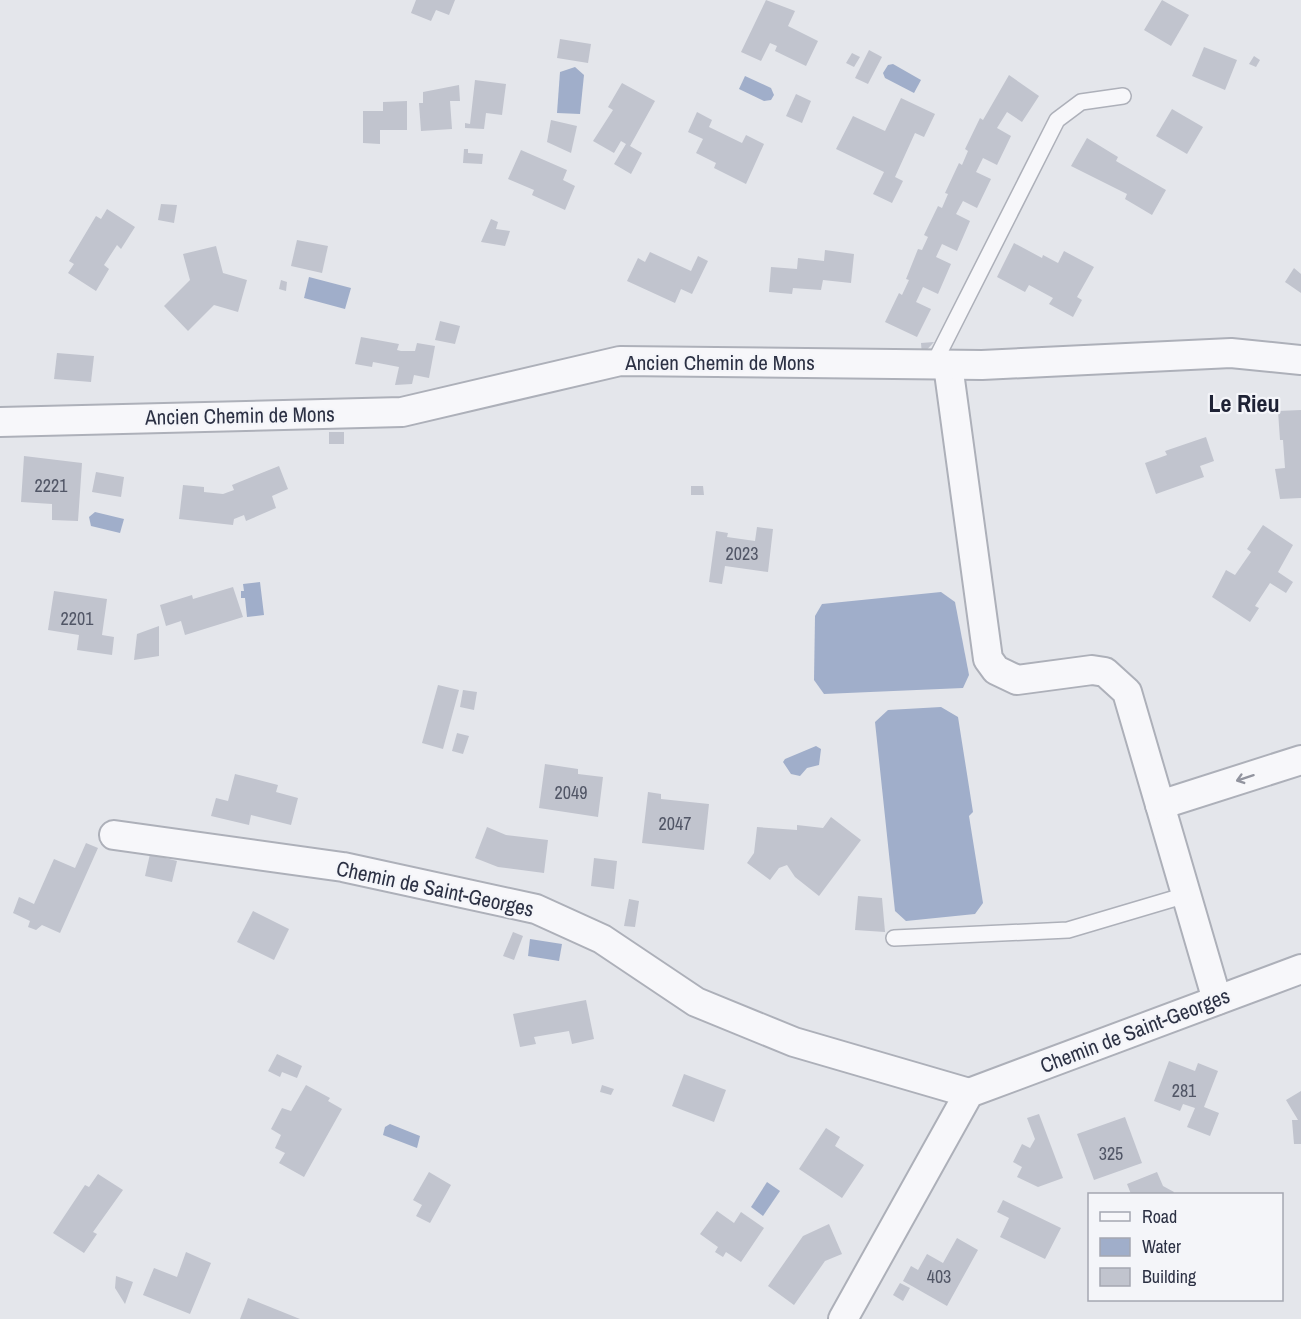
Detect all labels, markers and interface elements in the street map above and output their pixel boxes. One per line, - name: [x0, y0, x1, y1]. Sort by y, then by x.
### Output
- street label: Ancien Chemin de Mons: [624, 348, 815, 377]
- district label: Le Rieu: [1208, 387, 1280, 419]
- street label: Ancien Chemin de Mons: [144, 399, 335, 432]
- house number: 2221: [35, 473, 68, 498]
- house number: 2023: [726, 541, 758, 566]
- house number: 2201: [61, 606, 94, 631]
- one-way arrow: [1236, 773, 1255, 784]
- house number: 2049: [555, 780, 587, 805]
- house number: 2047: [659, 811, 691, 836]
- street label: Chemin de Saint-Georges: [334, 853, 536, 924]
- street label: Chemin de Saint-Georges: [1036, 981, 1234, 1080]
- house number: 281: [1172, 1078, 1197, 1103]
- house number: 325: [1099, 1141, 1123, 1166]
- legend: [1088, 1193, 1283, 1301]
- text: Road: [1142, 1204, 1177, 1229]
- text: Water: [1142, 1234, 1181, 1259]
- house number: 403: [927, 1264, 951, 1289]
- text: Building: [1142, 1264, 1197, 1289]

